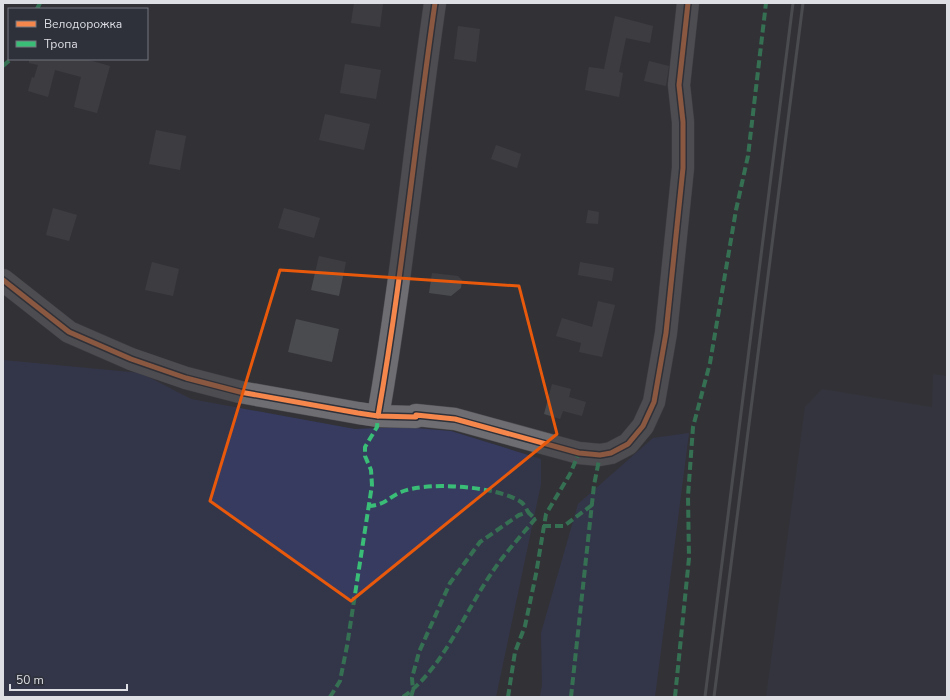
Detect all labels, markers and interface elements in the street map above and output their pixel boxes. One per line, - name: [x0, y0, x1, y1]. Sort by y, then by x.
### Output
- legend: [8, 8, 148, 60]
- text: Велодорожка: [44, 16, 122, 32]
- text: Тропа: [44, 36, 78, 52]
- scale bar: [10, 666, 127, 692]
- text: 50 m: [16, 672, 44, 688]

